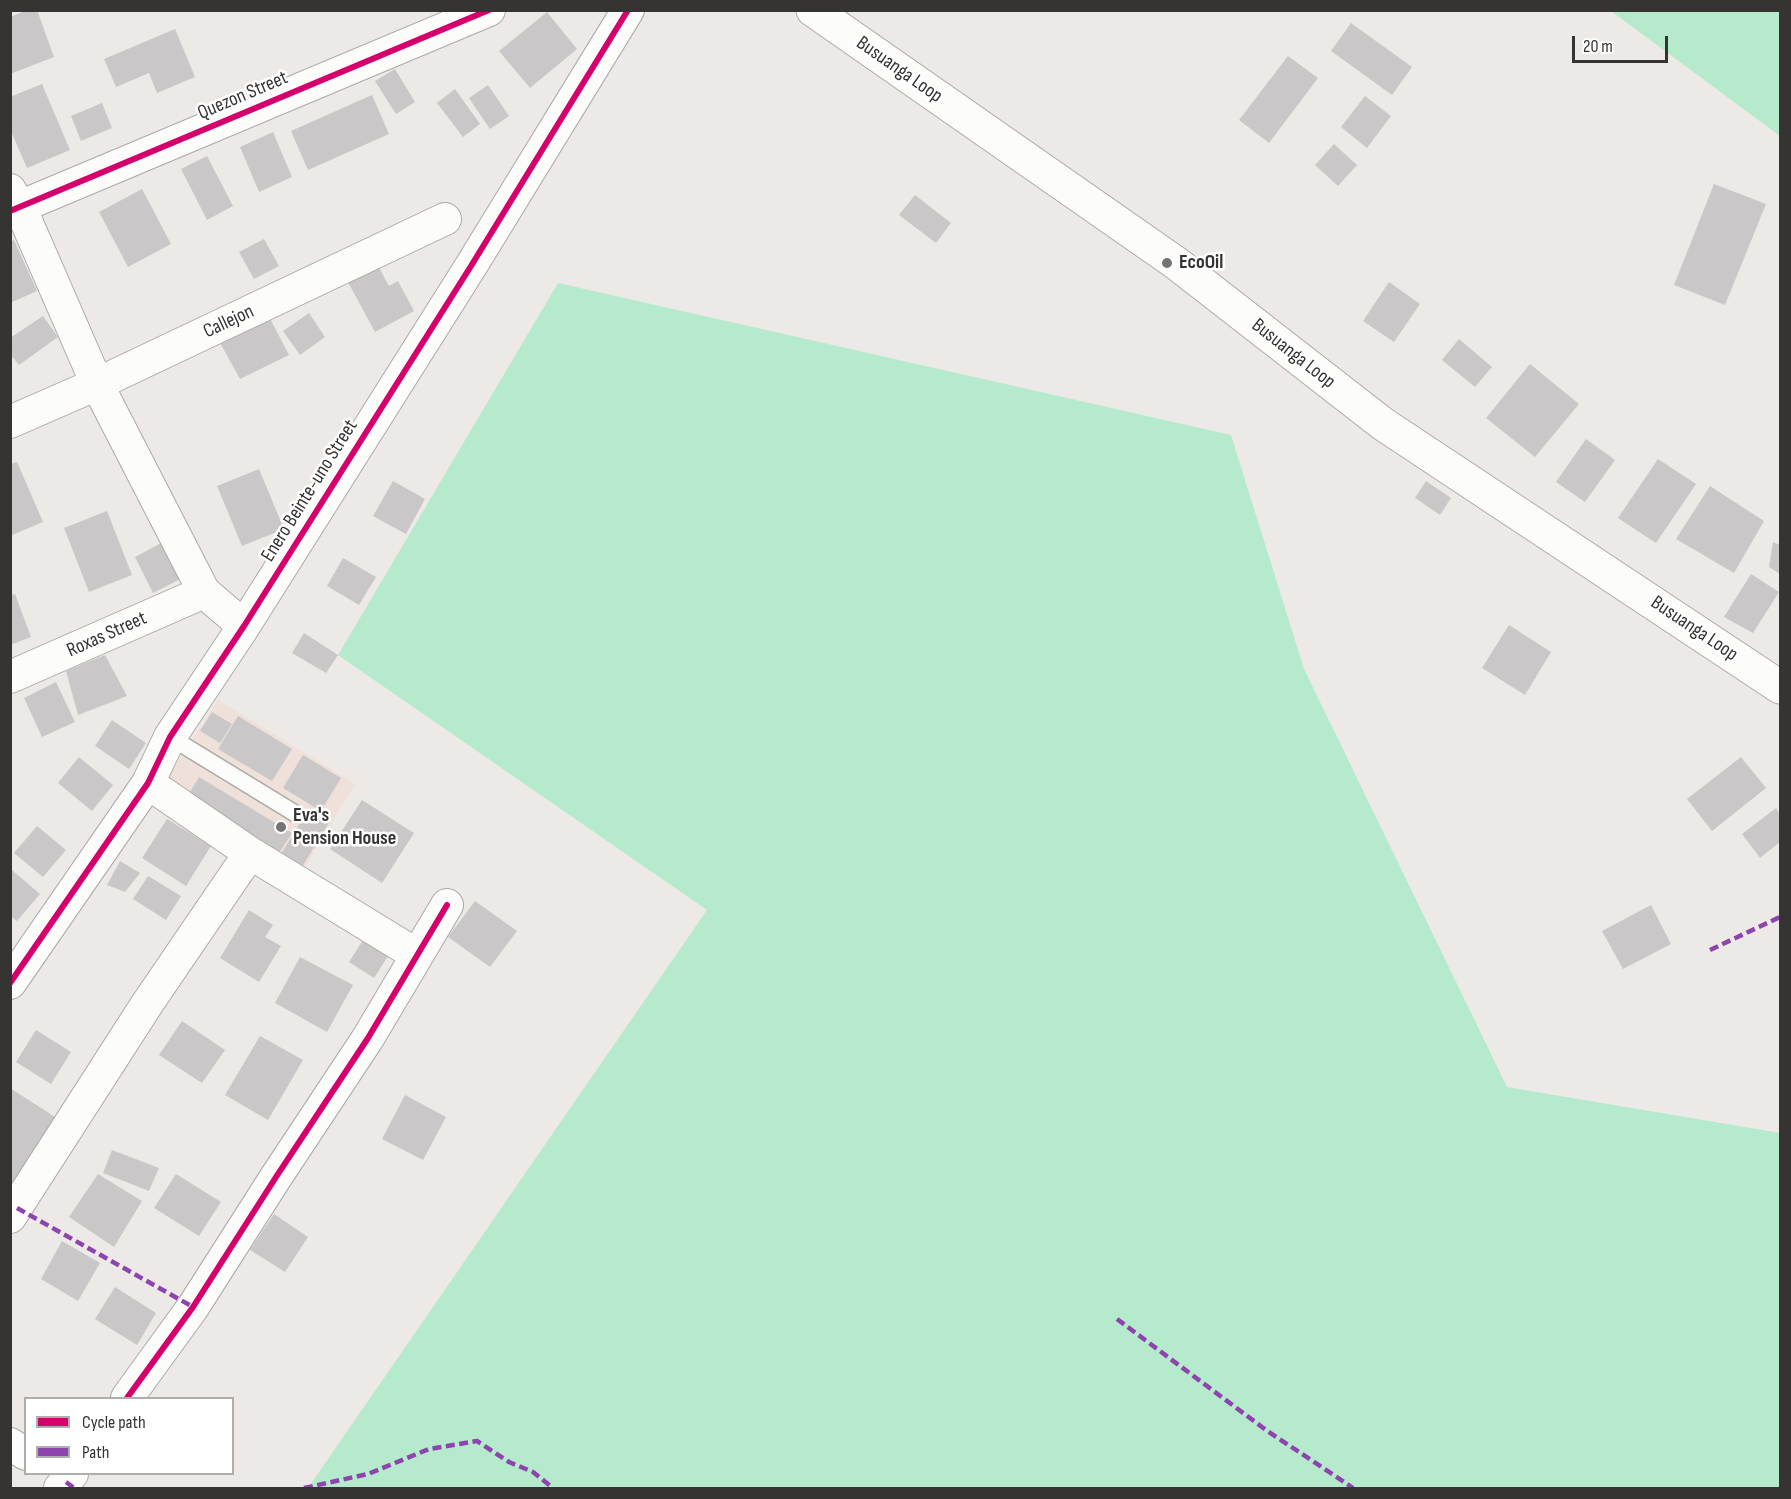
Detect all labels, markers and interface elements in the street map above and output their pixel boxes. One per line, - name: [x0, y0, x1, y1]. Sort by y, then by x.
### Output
- scale bar: [1575, 24, 1671, 62]
- street label: Busuanga Loop: [851, 32, 947, 108]
- text: 20 m: [1583, 36, 1613, 57]
- street label: Quezon Street: [194, 66, 292, 126]
- place label: EcoOil: [1179, 251, 1223, 275]
- marker: EcoOil: [1160, 256, 1174, 270]
- street label: Callejon: [200, 300, 258, 344]
- street label: Busuanga Loop: [1246, 314, 1340, 394]
- street label: Enero Beinte-uno Street: [257, 416, 363, 566]
- street label: Busuanga Loop: [1646, 591, 1742, 667]
- street label: Roxas Street: [63, 607, 151, 663]
- place label: Eva's Pension House: [293, 804, 396, 851]
- marker: Eva's Pension House: [274, 820, 288, 834]
- legend: [24, 1397, 234, 1475]
- text: Cycle path: [82, 1412, 146, 1433]
- text: Path: [82, 1442, 110, 1463]

